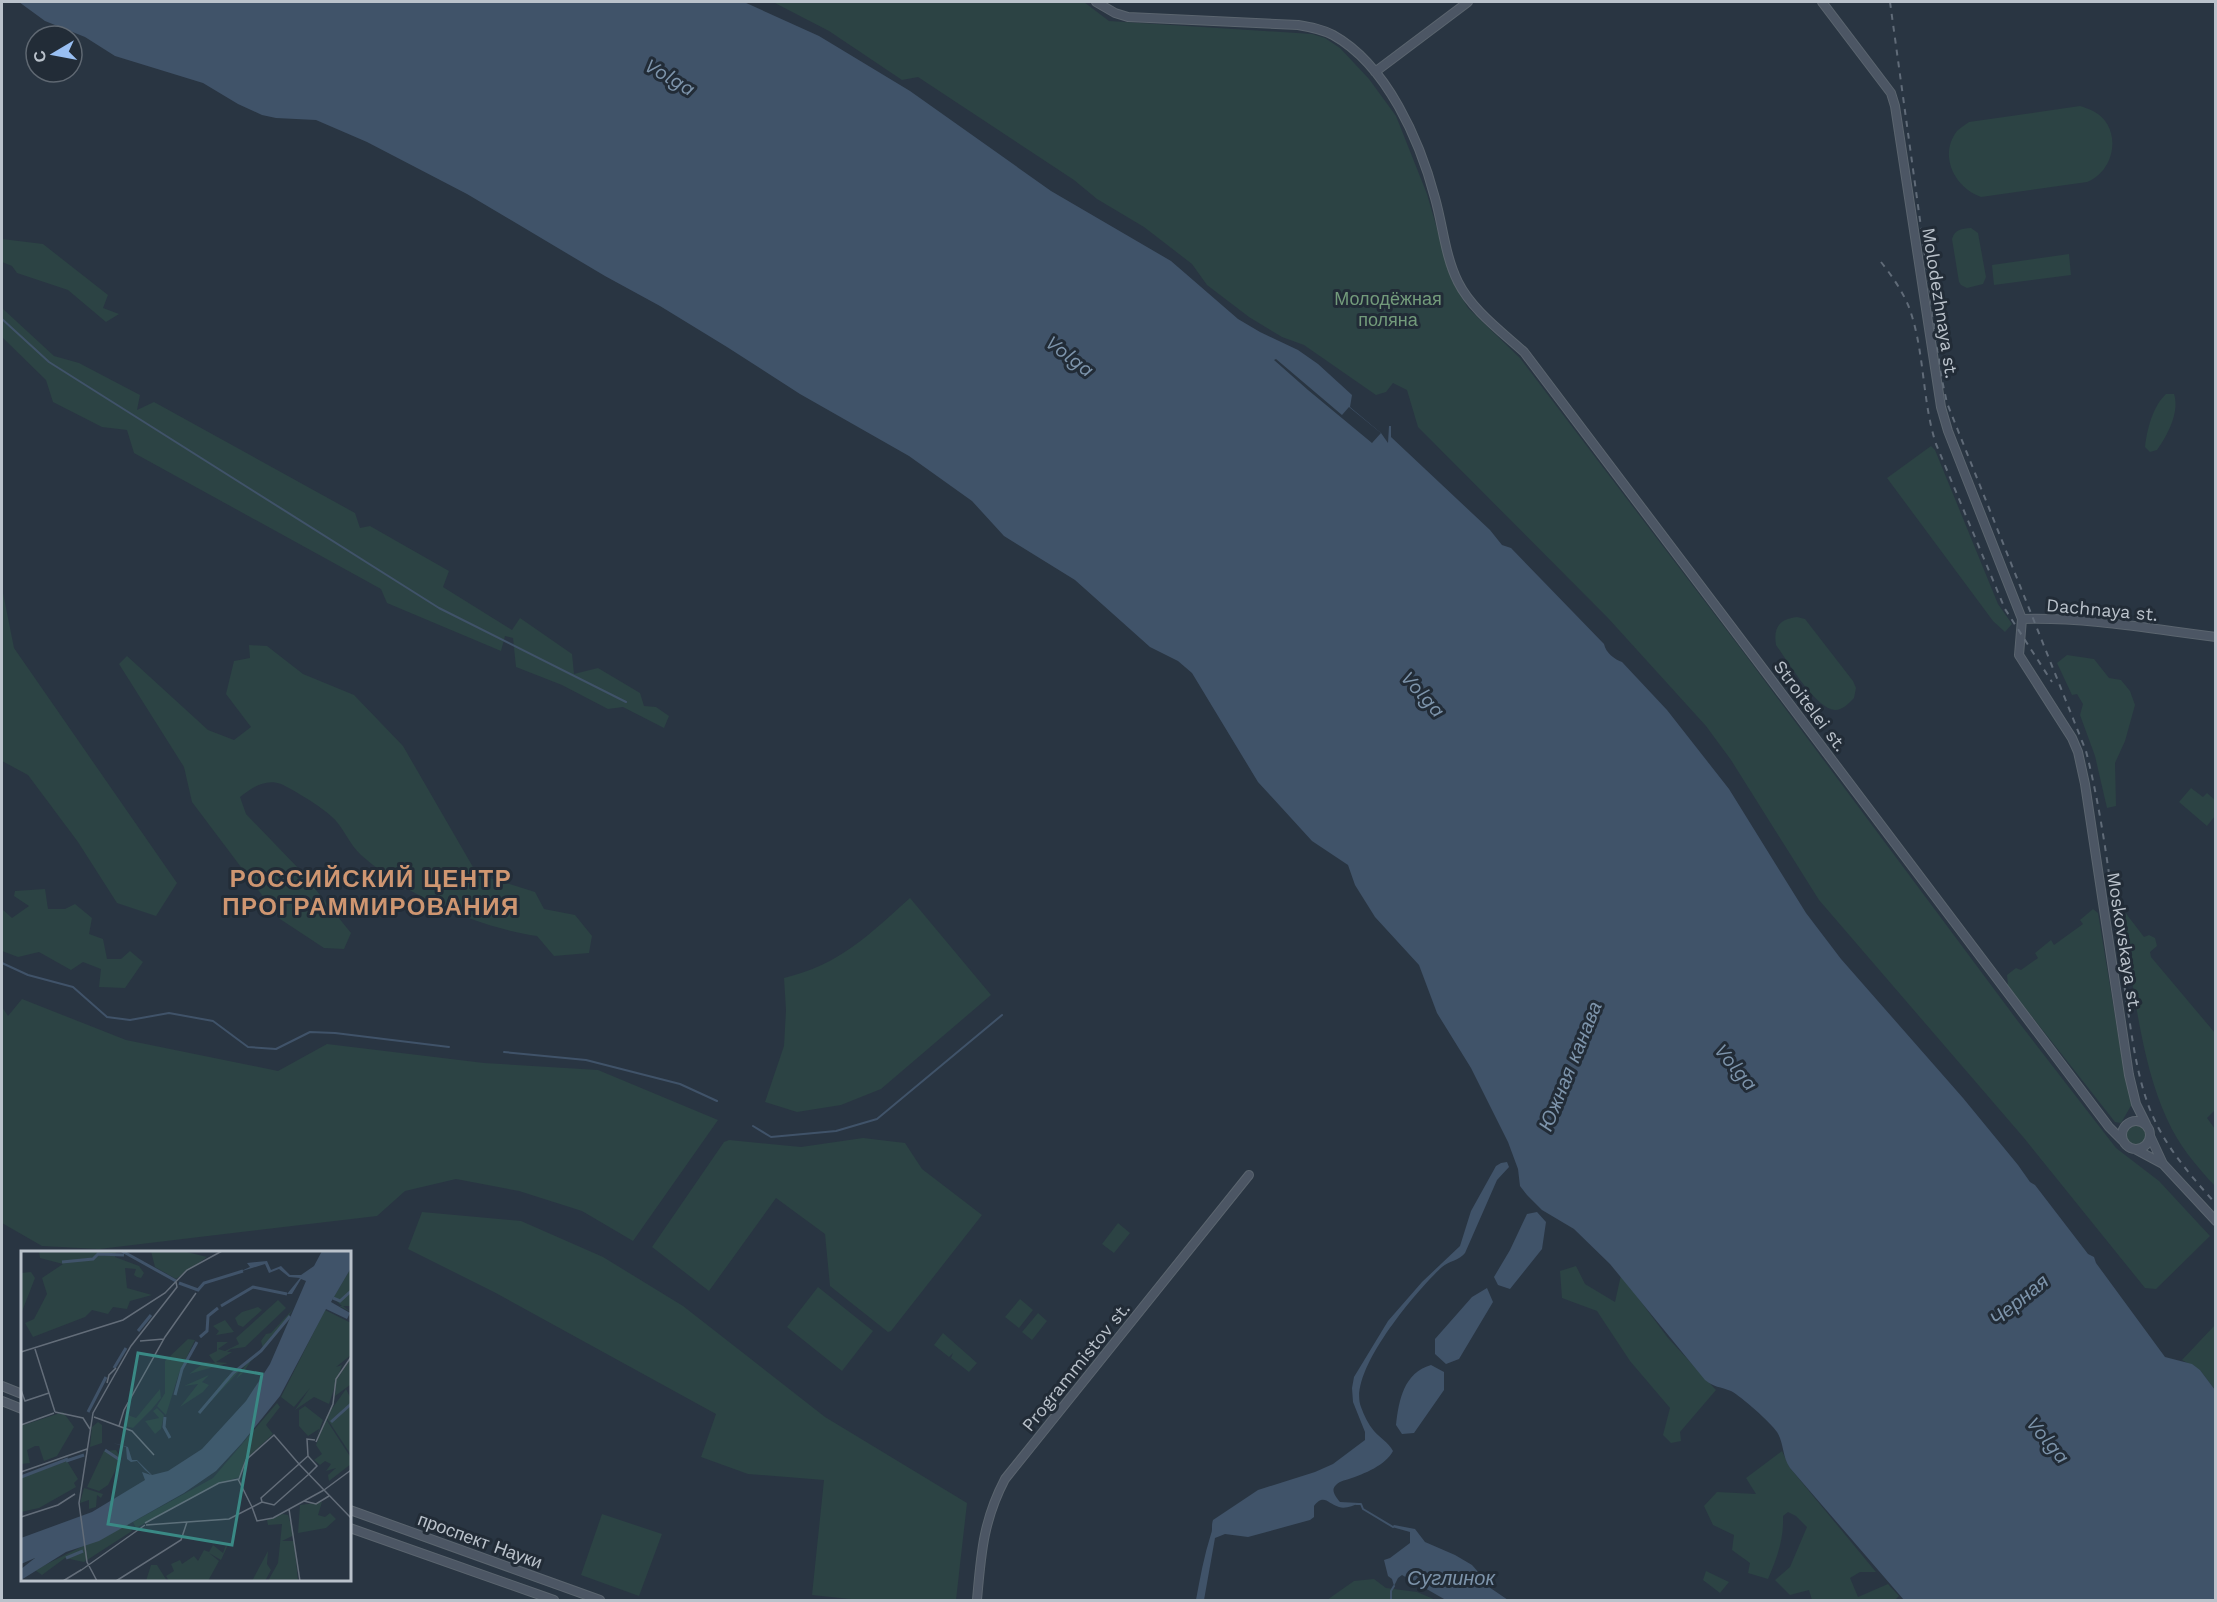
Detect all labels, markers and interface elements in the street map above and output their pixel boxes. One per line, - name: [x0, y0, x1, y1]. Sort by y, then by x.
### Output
- north arrow: [24, 24, 84, 84]
- text: С: [29, 49, 50, 64]
- water label: Volga: [640, 53, 700, 101]
- street label: Molodezhnaya st.: [1918, 226, 1963, 380]
- park label: Молодёжная поляна: [1334, 288, 1442, 330]
- water label: Volga: [1041, 330, 1099, 382]
- street label: Dachnaya st.: [2045, 594, 2159, 625]
- street label: Stroitelei st.: [1769, 656, 1851, 755]
- water label: Volga: [1396, 666, 1450, 722]
- district label: РОССИЙСКИЙ ЦЕНТР ПРОГРАММИРОВАНИЯ: [222, 865, 520, 921]
- street label: Moskovskaya st.: [2103, 871, 2146, 1013]
- water label: Южная канава: [1533, 998, 1607, 1134]
- water label: Volga: [1709, 1038, 1763, 1096]
- inset map: [21, 1251, 351, 1581]
- water label: Черная: [1985, 1269, 2053, 1331]
- street label: Programmistov st.: [1017, 1298, 1134, 1435]
- water label: Volga: [2021, 1411, 2075, 1469]
- street label: проспект Науки: [415, 1508, 545, 1573]
- water label: Суглинок: [1407, 1566, 1496, 1590]

